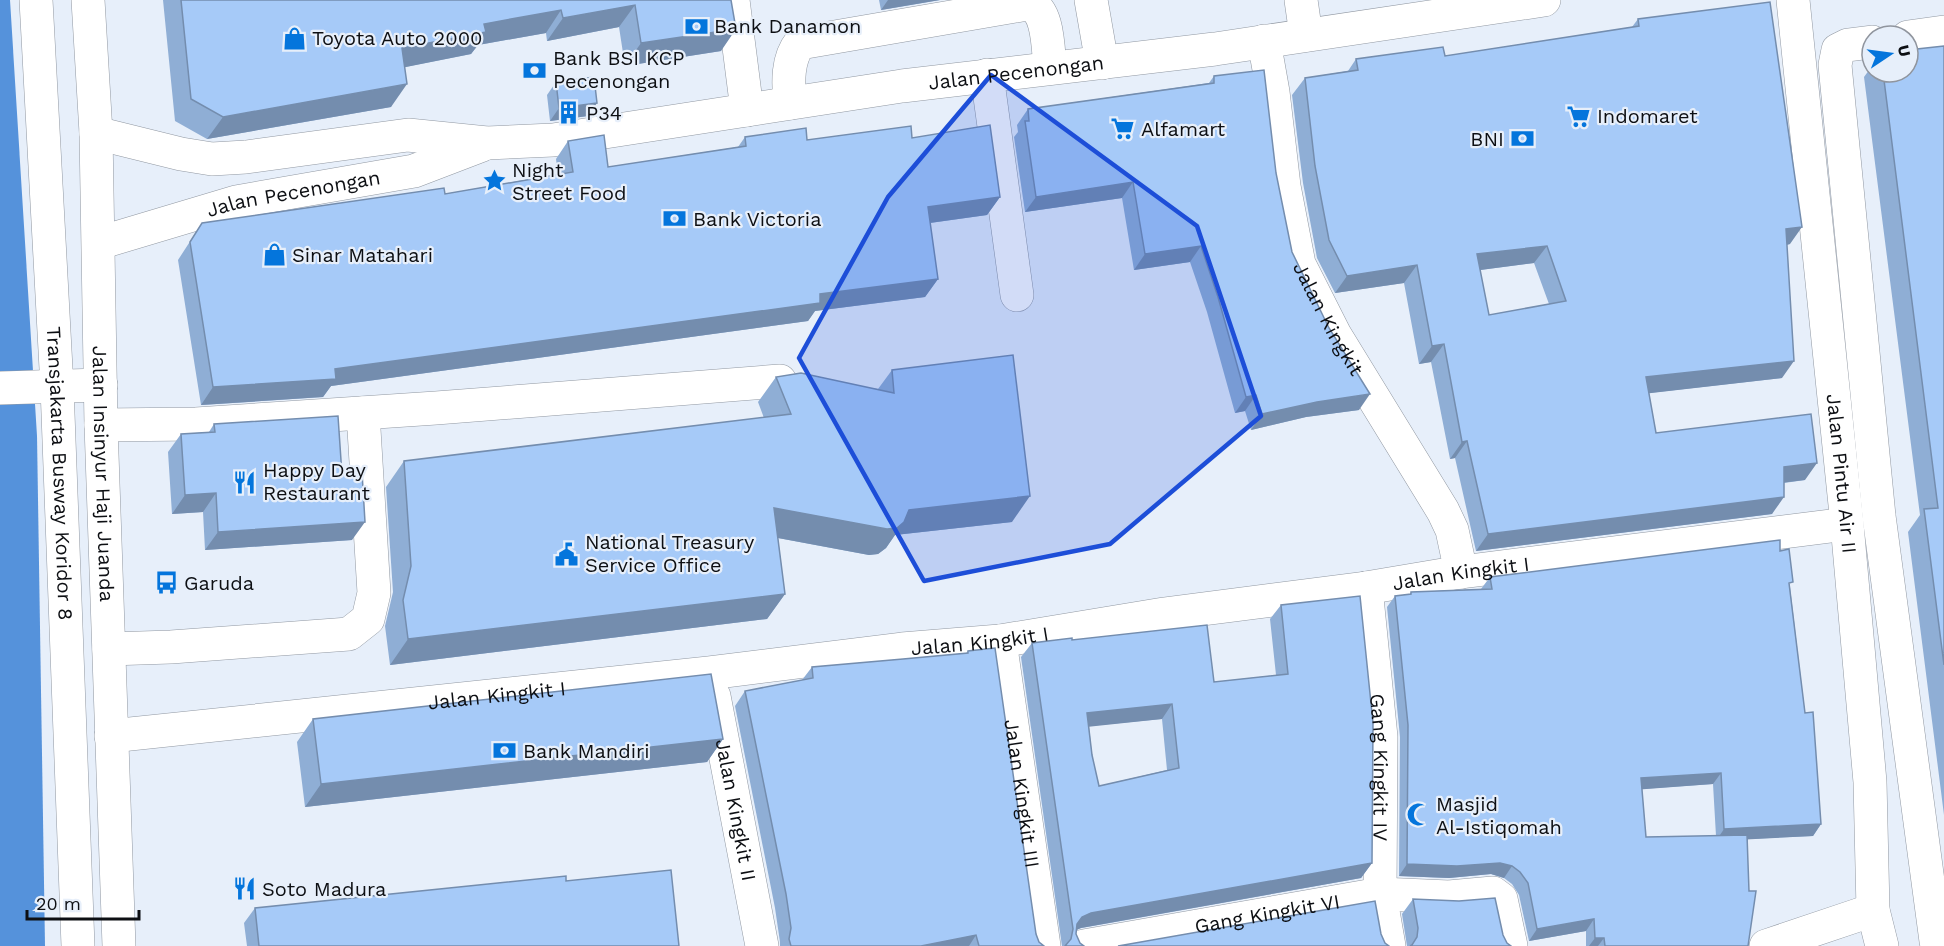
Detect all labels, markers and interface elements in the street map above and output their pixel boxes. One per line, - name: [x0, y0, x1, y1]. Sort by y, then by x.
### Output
- bank icon: Bank Danamon: [683, 13, 709, 39]
- place label: Bank Danamon: [714, 14, 861, 38]
- north arrow: [1860, 24, 1920, 84]
- shop icon: Toyota Auto 2000: [281, 25, 307, 51]
- place label: Toyota Auto 2000: [312, 26, 483, 50]
- text: U: [1894, 43, 1915, 58]
- place label: Bank BSI KCP Pecenongan: [553, 46, 685, 93]
- street label: Jalan Pecenongan: [927, 50, 1105, 95]
- bank icon: Bank BSI KCP Pecenongan: [522, 57, 548, 83]
- building icon: P34: [555, 100, 581, 126]
- place label: P34: [586, 101, 622, 125]
- supermarket icon: Indomaret: [1566, 103, 1592, 129]
- place label: Indomaret: [1597, 104, 1698, 128]
- supermarket icon: Alfamart: [1110, 116, 1136, 142]
- place label: Alfamart: [1141, 117, 1226, 141]
- bank icon: BNI: [1509, 126, 1535, 152]
- place label: BNI: [1470, 127, 1504, 151]
- place label: Night Street Food: [512, 158, 627, 205]
- street label: Jalan Pecenongan: [204, 165, 382, 222]
- place icon: Night Street Food: [481, 168, 507, 194]
- bank icon: Bank Victoria: [662, 206, 688, 232]
- place label: Bank Victoria: [693, 207, 821, 231]
- shop icon: Sinar Matahari: [261, 242, 287, 268]
- place label: Sinar Matahari: [292, 243, 433, 267]
- street label: Jalan Kingkit: [1288, 258, 1369, 380]
- street label: Transjakarta Busway Koridor 8: [42, 326, 78, 621]
- street label: Jalan Insinyur Haji Juanda: [88, 345, 119, 602]
- street label: Jalan Pintu Air II: [1822, 392, 1862, 554]
- place label: Happy Day Restaurant: [263, 458, 371, 505]
- restaurant icon: Happy Day Restaurant: [232, 469, 258, 495]
- place label: National Treasury Service Office: [585, 530, 755, 577]
- public building icon: National Treasury Service Office: [554, 541, 580, 567]
- street label: Jalan Kingkit I: [1391, 552, 1531, 595]
- bus stop icon: Garuda: [153, 570, 179, 596]
- place label: Garuda: [184, 571, 254, 595]
- street label: Jalan Kingkit I: [910, 621, 1050, 660]
- street label: Jalan Kingkit I: [427, 676, 567, 715]
- street label: Gang Kingkit IV: [1365, 692, 1393, 841]
- street label: Jalan Kingkit III: [999, 717, 1045, 869]
- street label: Jalan Kingkit II: [710, 737, 761, 883]
- bank icon: Bank Mandiri: [492, 738, 518, 764]
- place label: Bank Mandiri: [523, 739, 649, 763]
- place label: Masjid Al-Istiqomah: [1436, 792, 1562, 839]
- mosque icon: Masjid Al-Istiqomah: [1405, 802, 1431, 828]
- restaurant icon: Soto Madura: [231, 876, 257, 902]
- place label: Soto Madura: [262, 877, 386, 901]
- scale bar: [27, 883, 140, 921]
- street label: Gang Kingkit VI: [1193, 889, 1342, 938]
- text: 20 m: [36, 893, 81, 914]

